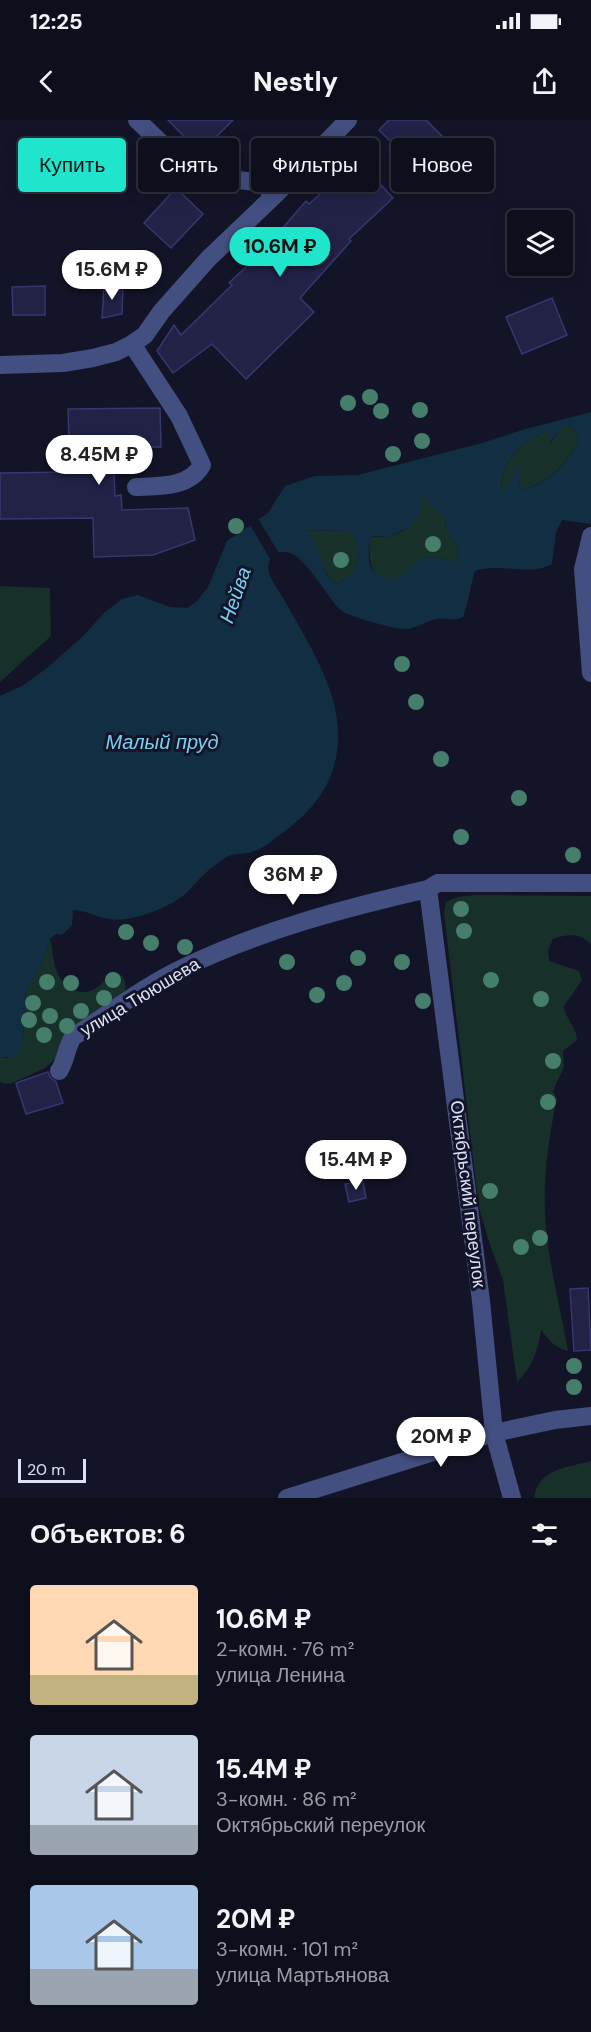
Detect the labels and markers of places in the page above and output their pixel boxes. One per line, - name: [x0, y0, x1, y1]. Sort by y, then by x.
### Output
- pin: 10.6M ₽: [225, 227, 335, 278]
- pin: 15.6M ₽: [57, 250, 167, 301]
- pin: 8.45M ₽: [44, 435, 154, 486]
- pin: 36M ₽: [251, 855, 335, 906]
- pin: 15.4M ₽: [301, 1140, 411, 1191]
- pin: 20M ₽: [399, 1417, 483, 1468]

